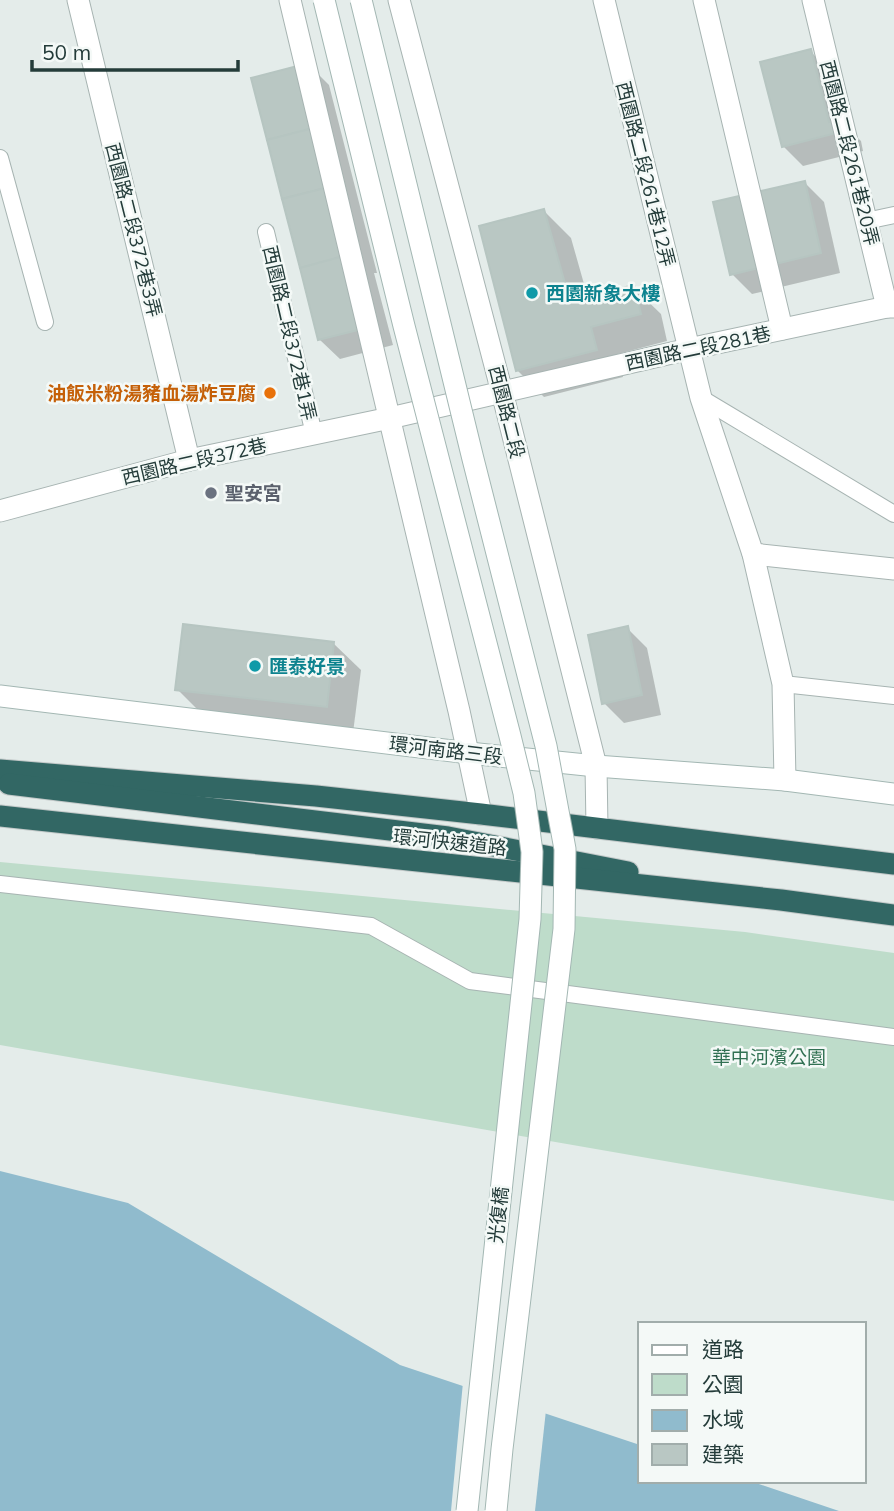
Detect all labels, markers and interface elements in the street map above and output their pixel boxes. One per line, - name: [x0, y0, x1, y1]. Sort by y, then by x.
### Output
- scale bar: [32, 28, 238, 72]
- text: 50 m: [42, 39, 91, 65]
- street label: 西園路二段261巷20弄: [815, 58, 885, 248]
- street label: 西園路二段261巷12弄: [611, 79, 681, 269]
- street label: 西園路二段372巷3弄: [101, 140, 167, 320]
- street label: 西園路二段372巷1弄: [258, 243, 322, 423]
- place label: 西園新象大樓: [546, 281, 660, 305]
- marker: 西園新象大樓: [524, 285, 540, 301]
- street label: 西園路二段281巷: [623, 321, 773, 375]
- street label: 西園路二段: [484, 363, 530, 461]
- place label: 油飯米粉湯豬血湯炸豆腐: [47, 381, 256, 405]
- marker: 油飯米粉湯豬血湯炸豆腐: [262, 385, 278, 401]
- street label: 西園路二段372巷: [119, 433, 269, 489]
- place label: 聖安宮: [225, 481, 282, 505]
- marker: 聖安宮: [203, 485, 219, 501]
- place label: 匯泰好景: [269, 654, 345, 678]
- marker: 匯泰好景: [247, 658, 263, 674]
- street label: 環河南路三段: [388, 731, 504, 769]
- street label: 環河快速道路: [392, 824, 508, 860]
- park label: 華中河濱公園: [712, 1045, 826, 1069]
- street label: 光復橋: [483, 1185, 513, 1245]
- legend: [638, 1322, 866, 1483]
- text: 道路: [702, 1336, 744, 1362]
- text: 公園: [702, 1371, 744, 1397]
- text: 水域: [702, 1406, 744, 1432]
- text: 建築: [702, 1441, 744, 1467]

